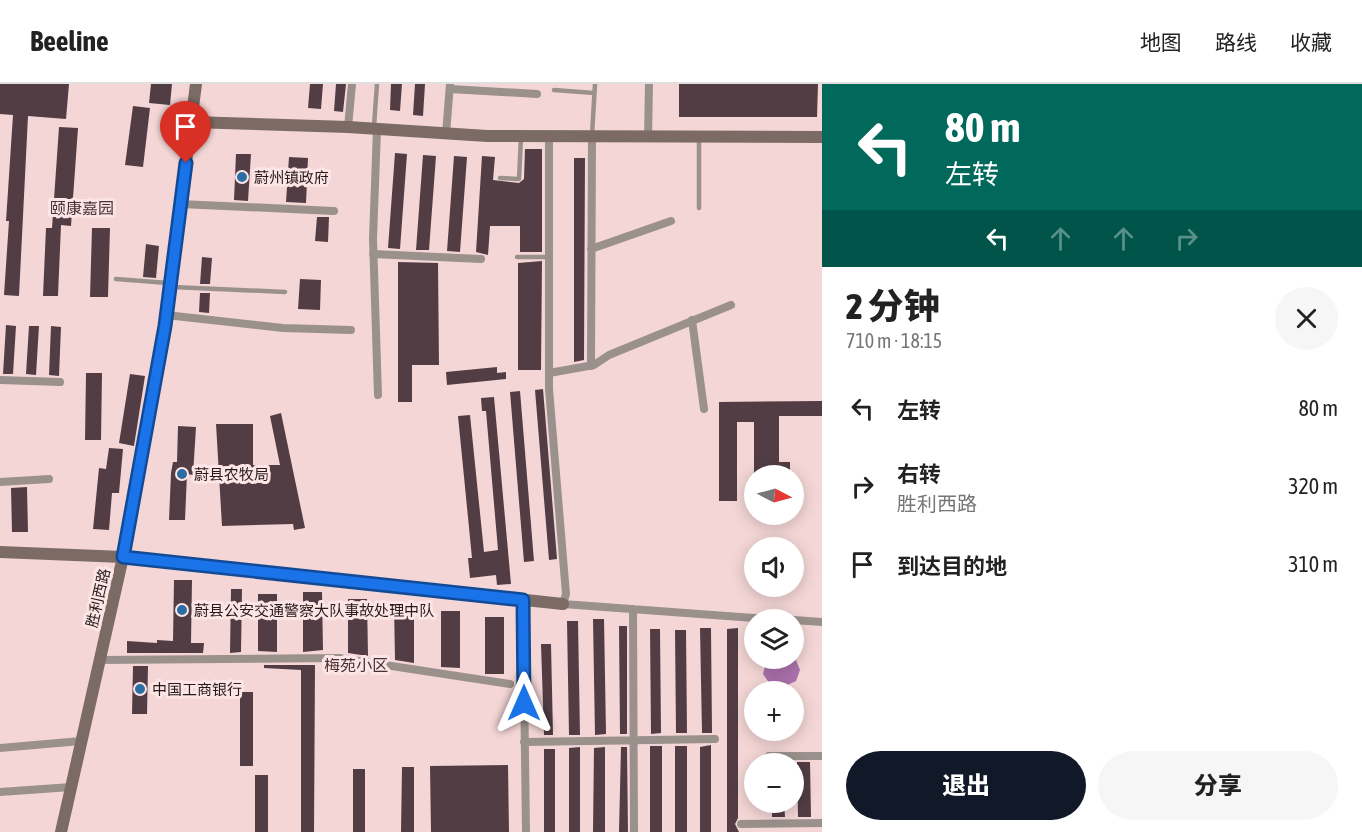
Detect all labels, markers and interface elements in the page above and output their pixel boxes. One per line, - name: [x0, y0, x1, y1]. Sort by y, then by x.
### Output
- text: Beeline: [30, 25, 109, 57]
- text: 地图: [1140, 30, 1182, 54]
- text: 路线: [1215, 30, 1257, 54]
- text: 收藏: [1290, 30, 1332, 54]
- pin: [160, 101, 211, 163]
- text: 80 m: [945, 103, 1020, 151]
- icon: left: [846, 108, 924, 186]
- icon: arrive: [169, 110, 202, 143]
- text: 左转: [945, 159, 999, 190]
- place label: 蔚州镇政府: [254, 169, 329, 186]
- marker: 蔚州镇政府: [235, 170, 249, 184]
- district label: 颐康嘉园: [50, 199, 114, 217]
- icon: left: [981, 222, 1014, 255]
- icon: ahead: [1044, 222, 1077, 255]
- icon: ahead: [1107, 222, 1140, 255]
- icon: right: [1170, 222, 1203, 255]
- text: 2 分钟: [846, 285, 940, 327]
- button: close: [1275, 287, 1338, 350]
- text: 710 m · 18:15: [846, 329, 942, 352]
- icon: left: [846, 392, 879, 425]
- text: 80 m: [1298, 395, 1338, 421]
- text: 左转: [897, 397, 941, 423]
- text: 右转: [897, 461, 941, 487]
- north arrow: [744, 465, 804, 525]
- map controls: [744, 465, 804, 813]
- place label: 蔚县农牧局: [194, 466, 269, 483]
- marker: 蔚县农牧局: [175, 467, 189, 481]
- icon: right: [846, 470, 879, 503]
- text: 320 m: [1288, 473, 1338, 499]
- text: 胜利西路: [897, 492, 977, 515]
- button: sound: [744, 537, 804, 597]
- icon: arrive: [846, 548, 879, 581]
- text: 310 m: [1288, 551, 1338, 577]
- text: 到达目的地: [897, 553, 1007, 579]
- street label: 胜利西路: [83, 567, 113, 629]
- place label: 蔚县公安交通警察大队事故处理中队: [194, 602, 434, 619]
- marker: 蔚县公安交通警察大队事故处理中队: [175, 603, 189, 617]
- button: layers: [744, 609, 804, 669]
- district label: 梅苑小区: [324, 656, 388, 674]
- position arrow: [492, 671, 556, 735]
- place label: 中国工商银行: [152, 681, 242, 698]
- button: +: [744, 681, 804, 741]
- marker: 中国工商银行: [133, 682, 147, 696]
- button: 退出: [846, 751, 1086, 820]
- button: 分享: [1098, 751, 1338, 820]
- button: −: [744, 753, 804, 813]

